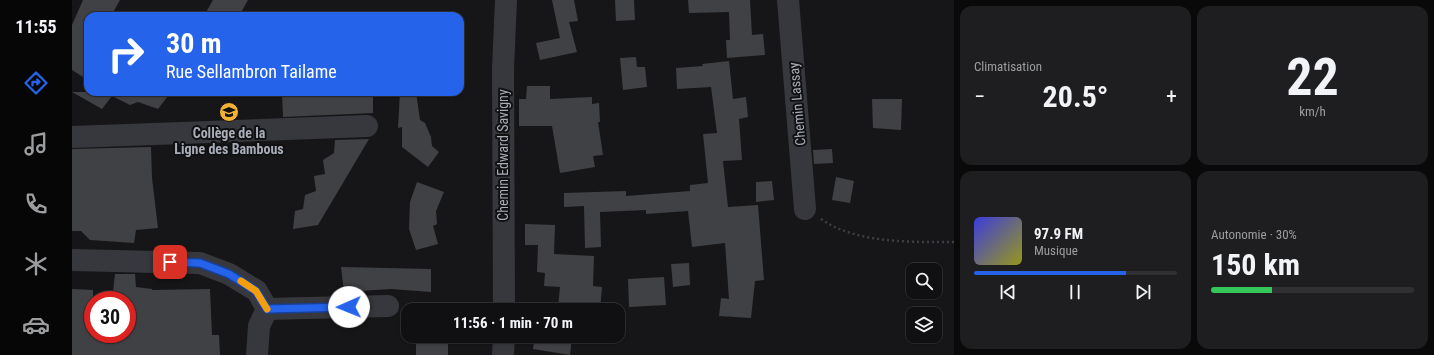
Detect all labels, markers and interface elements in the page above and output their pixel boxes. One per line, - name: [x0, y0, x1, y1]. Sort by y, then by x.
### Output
- text: 11:55: [15, 16, 57, 37]
- text: 30 m: [166, 27, 222, 60]
- icon: right: [100, 28, 152, 80]
- text: 22: [1286, 47, 1339, 108]
- text: Climatisation: [974, 59, 1042, 74]
- text: Rue Sellambron Tailame: [166, 61, 337, 82]
- street label: Chemin Lassay: [785, 62, 809, 146]
- icon: directions: [22, 69, 50, 97]
- text: 20.5°: [1043, 79, 1108, 114]
- text: −: [974, 84, 985, 109]
- text: +: [1166, 84, 1177, 109]
- street label: Chemin Edward Savigny: [495, 89, 511, 221]
- school or university icon: Collège de la Ligne des Bambous: [218, 101, 240, 123]
- text: km/h: [1299, 104, 1326, 119]
- place label: Collège de la Ligne des Bambous: [174, 125, 284, 157]
- icon: music: [22, 130, 50, 158]
- icon: phone: [22, 190, 50, 218]
- text: 97.9 FM: [1034, 225, 1083, 243]
- text: Autonomie · 30%: [1211, 227, 1297, 242]
- text: Musique: [1034, 243, 1078, 258]
- pin: [153, 245, 187, 279]
- text: 150 km: [1211, 247, 1300, 282]
- icon: climate: [22, 250, 50, 278]
- icon: arrive: [159, 251, 181, 273]
- map controls: [906, 263, 942, 343]
- button: search: [906, 263, 942, 299]
- icon: previous: [997, 281, 1019, 303]
- icon: pause: [1064, 281, 1086, 303]
- icon: next: [1132, 281, 1154, 303]
- position arrow: [328, 286, 370, 328]
- speed limit sign: 30: [84, 291, 136, 343]
- button: layers: [906, 307, 942, 343]
- icon: car: [22, 311, 50, 339]
- text: 11:56 · 1 min · 70 m: [453, 314, 573, 332]

